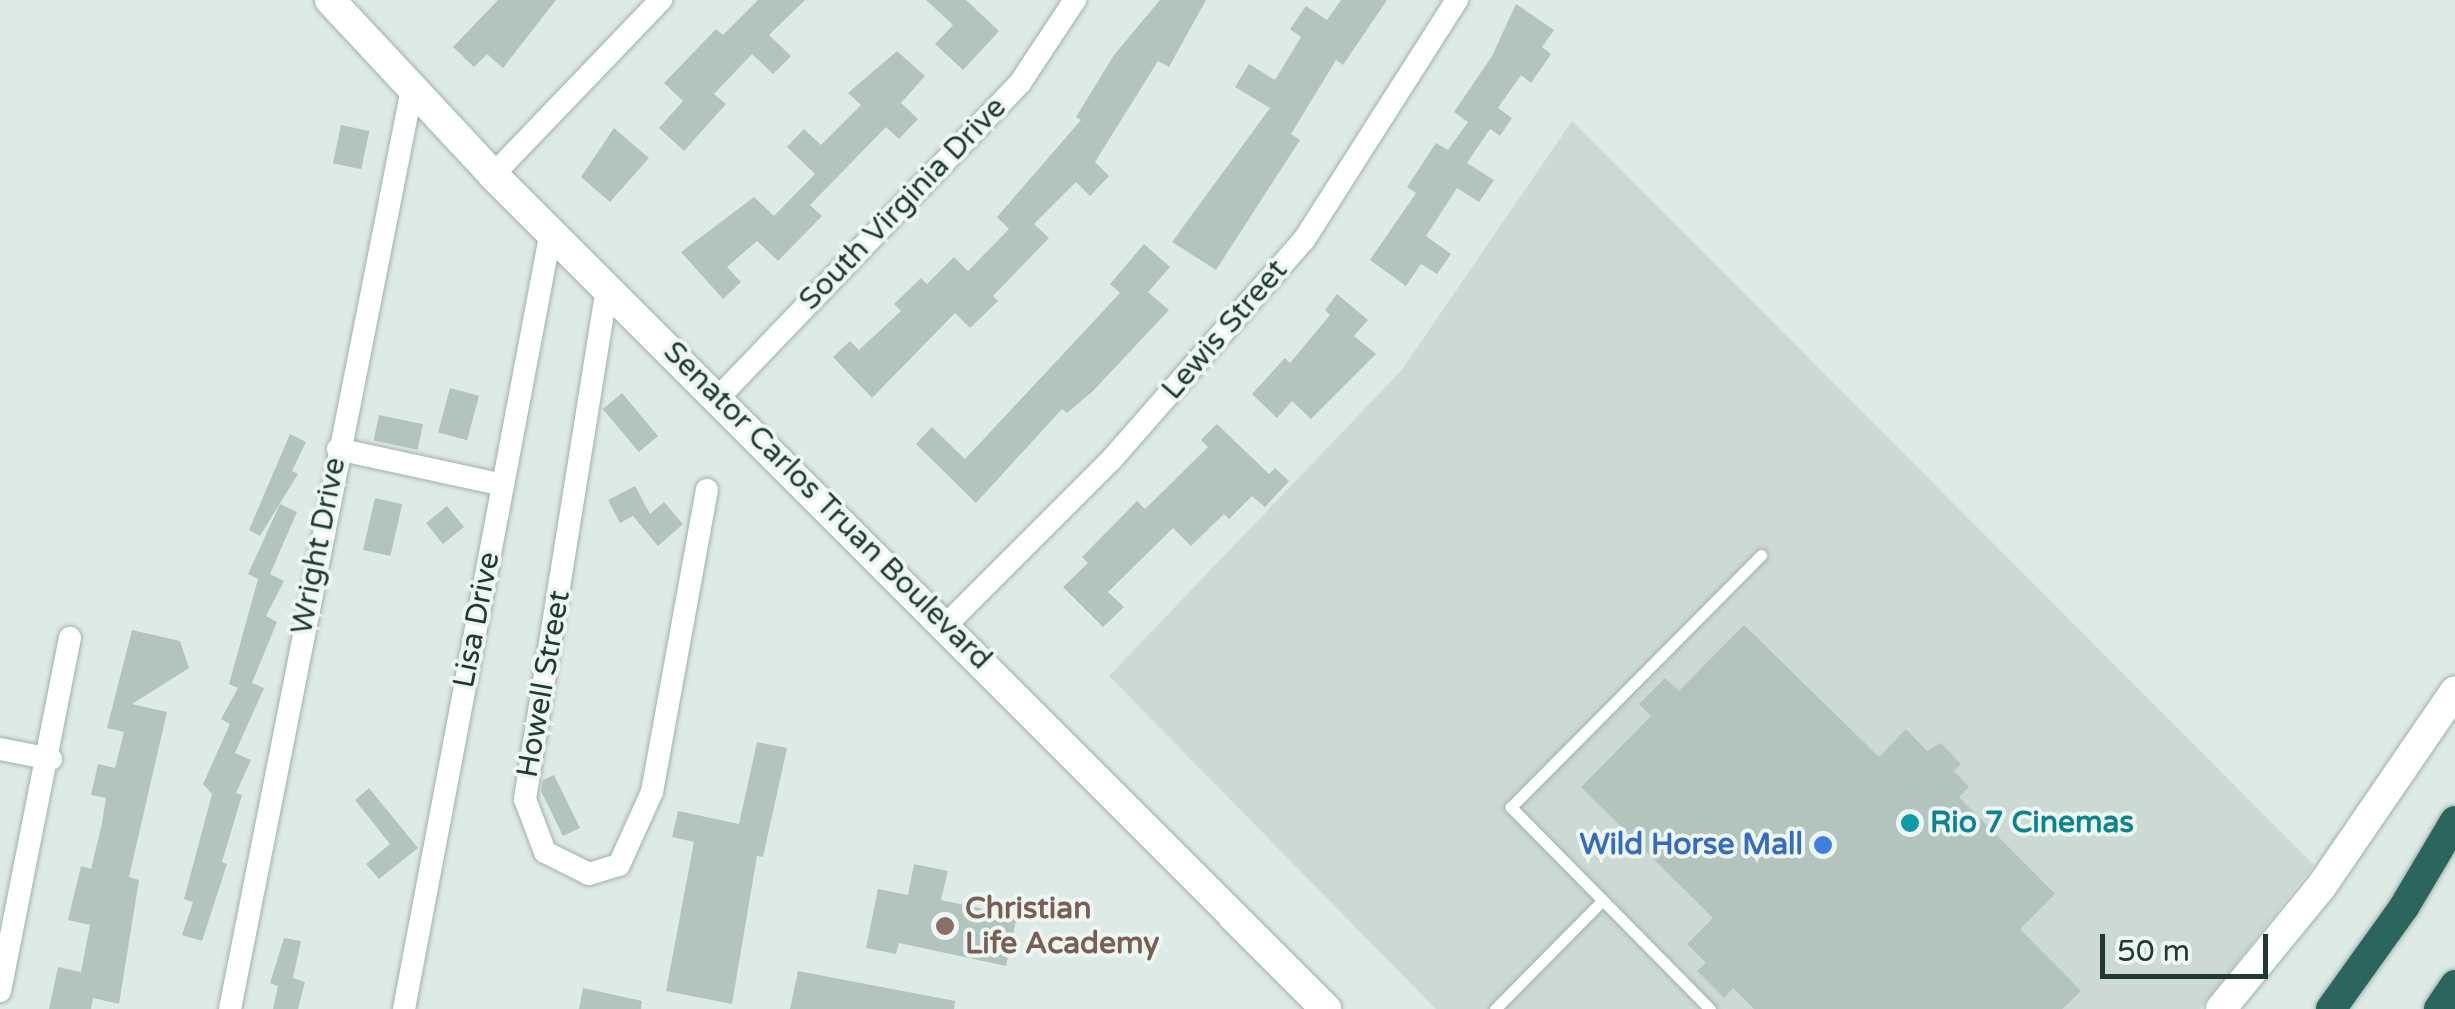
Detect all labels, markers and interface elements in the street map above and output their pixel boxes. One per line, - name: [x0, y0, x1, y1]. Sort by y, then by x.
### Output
- street label: South Virginia Drive: [792, 90, 1014, 318]
- street label: Lewis Street: [1155, 253, 1295, 407]
- street label: Senator Carlos Truan Boulevard: [655, 334, 999, 678]
- street label: Wright Drive: [284, 455, 354, 637]
- street label: Lisa Drive: [446, 549, 508, 691]
- street label: Howell Street: [510, 588, 578, 780]
- place label: Rio 7 Cinemas: [1930, 805, 2134, 841]
- marker: Rio 7 Cinemas: [1899, 812, 1921, 834]
- place label: Wild Horse Mall: [1579, 827, 1803, 863]
- marker: Wild Horse Mall: [1812, 834, 1834, 856]
- place label: Christian Life Academy: [965, 891, 1159, 962]
- scale bar: [2105, 914, 2272, 976]
- marker: Christian Life Academy: [934, 915, 956, 937]
- text: 50 m: [2117, 933, 2190, 970]

